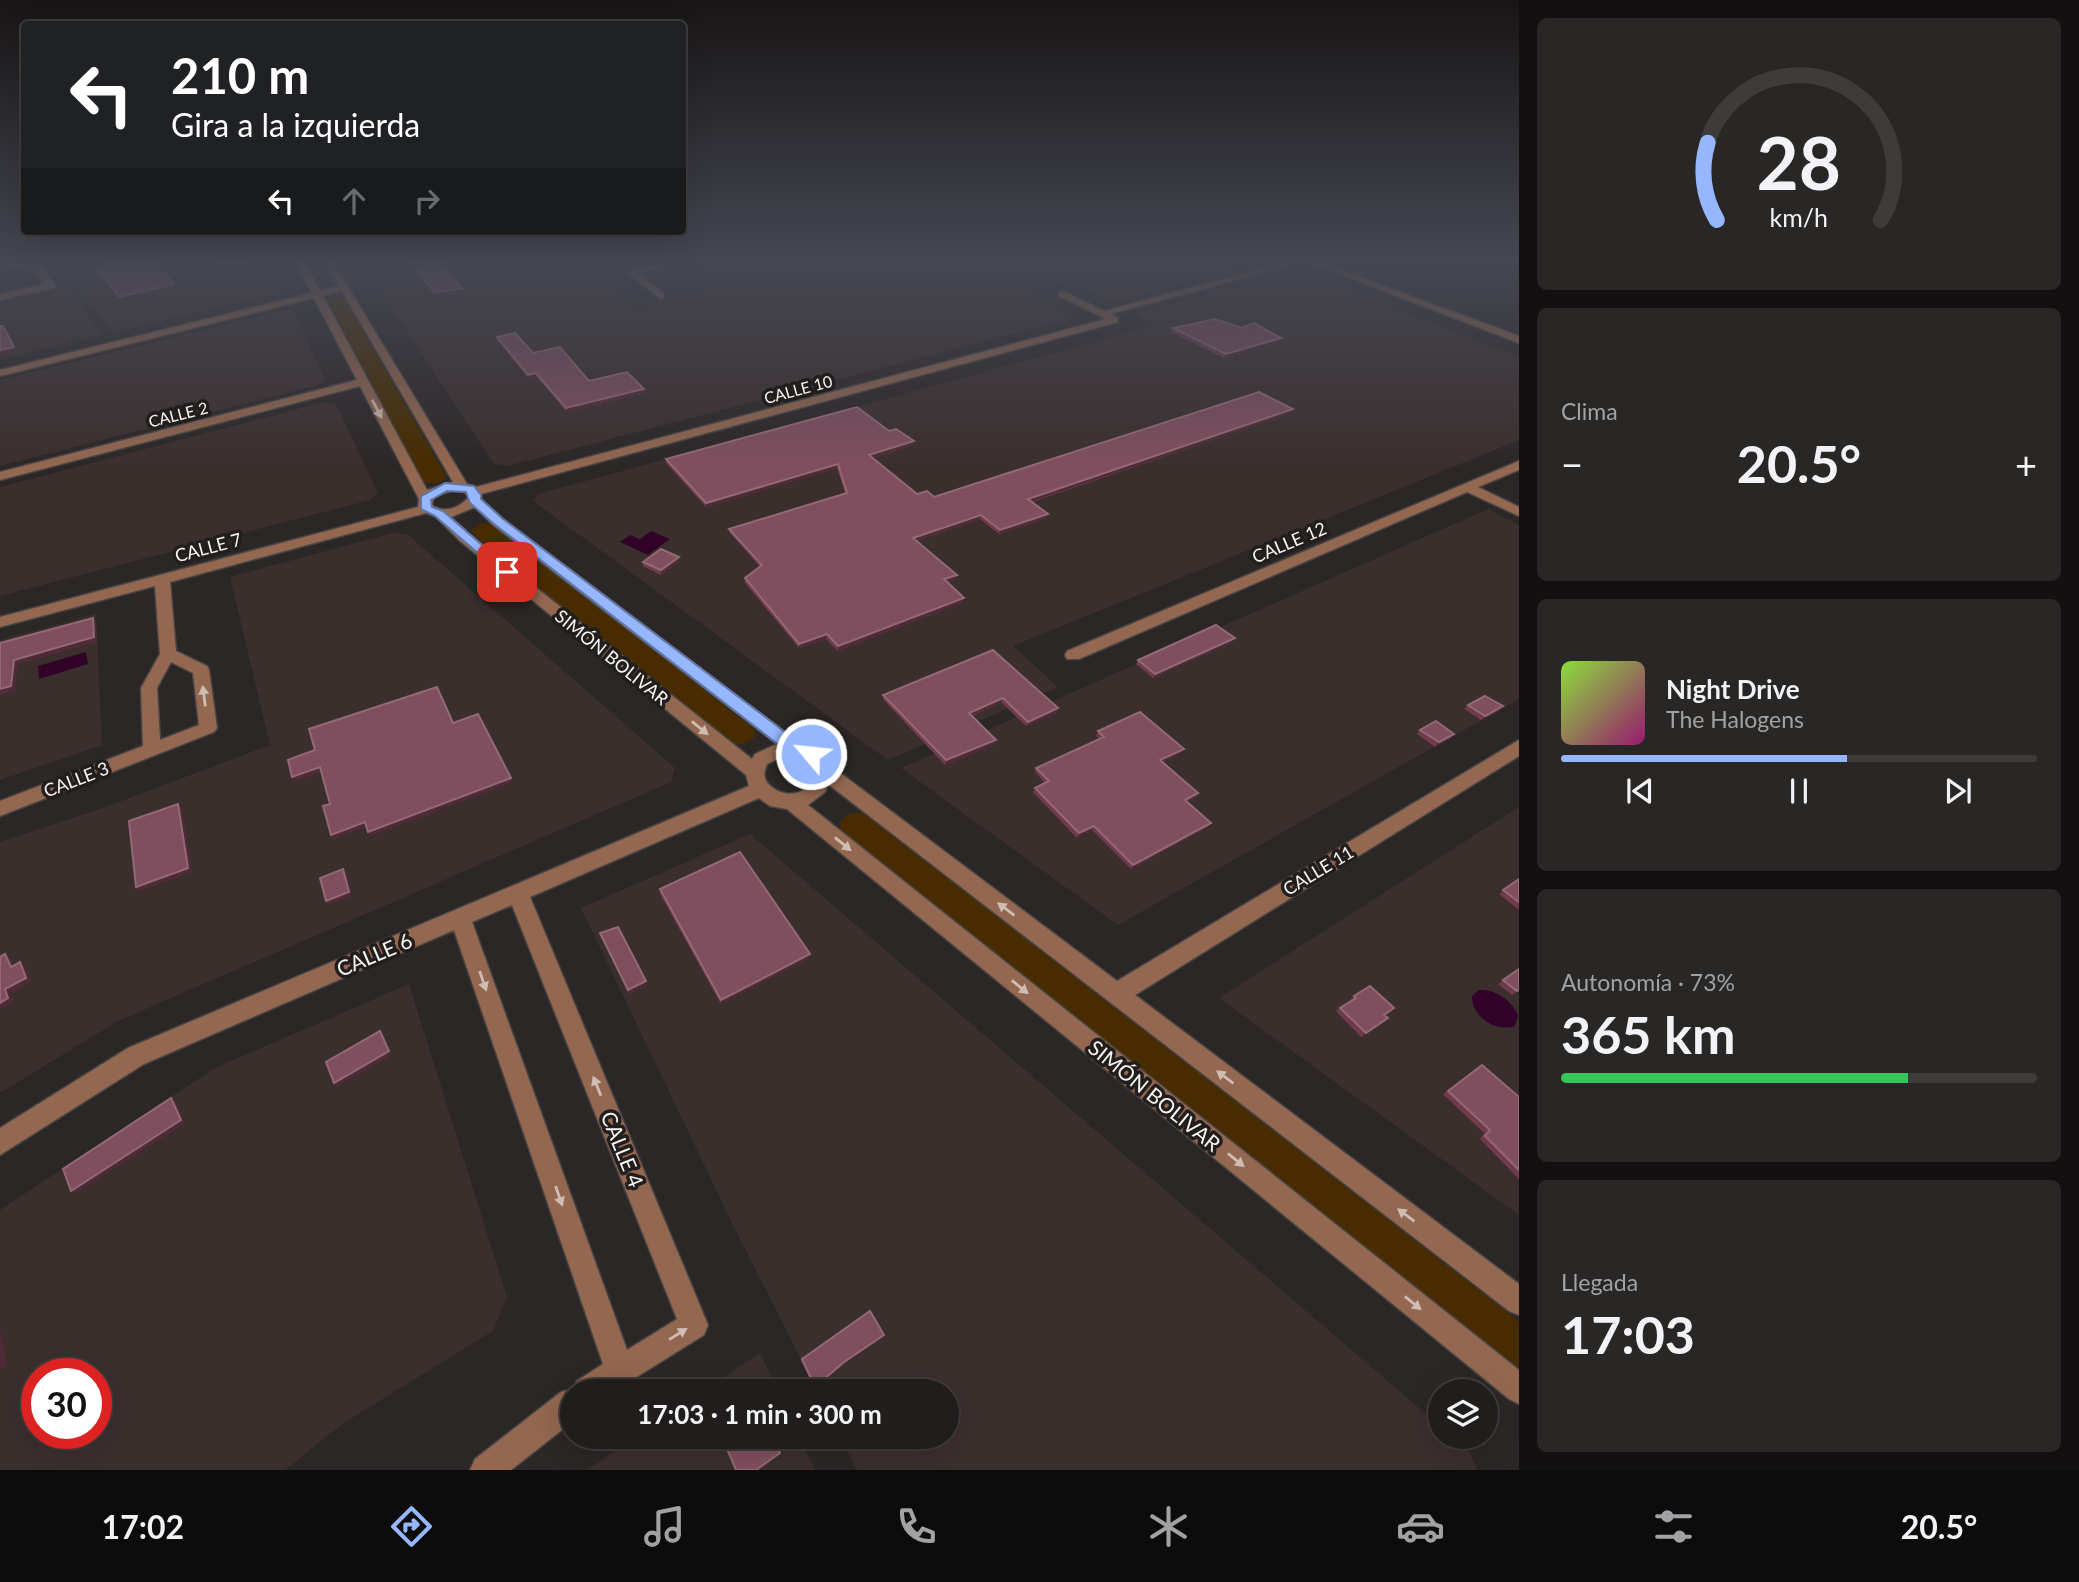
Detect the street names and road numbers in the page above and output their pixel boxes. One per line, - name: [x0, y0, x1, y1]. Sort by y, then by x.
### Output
- street label: CALLE 10: [762, 371, 834, 407]
- street label: CALLE 2: [146, 397, 210, 431]
- street label: CALLE 12: [1249, 517, 1329, 567]
- street label: CALLE 7: [172, 528, 244, 566]
- street label: SIMÓN BOLIVAR: [551, 605, 674, 710]
- street label: CALLE 3: [40, 757, 112, 801]
- street label: CALLE 11: [1279, 840, 1357, 900]
- street label: CALLE 6: [333, 927, 415, 981]
- street label: SIMÓN BOLIVAR: [1084, 1034, 1227, 1156]
- street label: CALLE 4: [597, 1107, 649, 1191]

